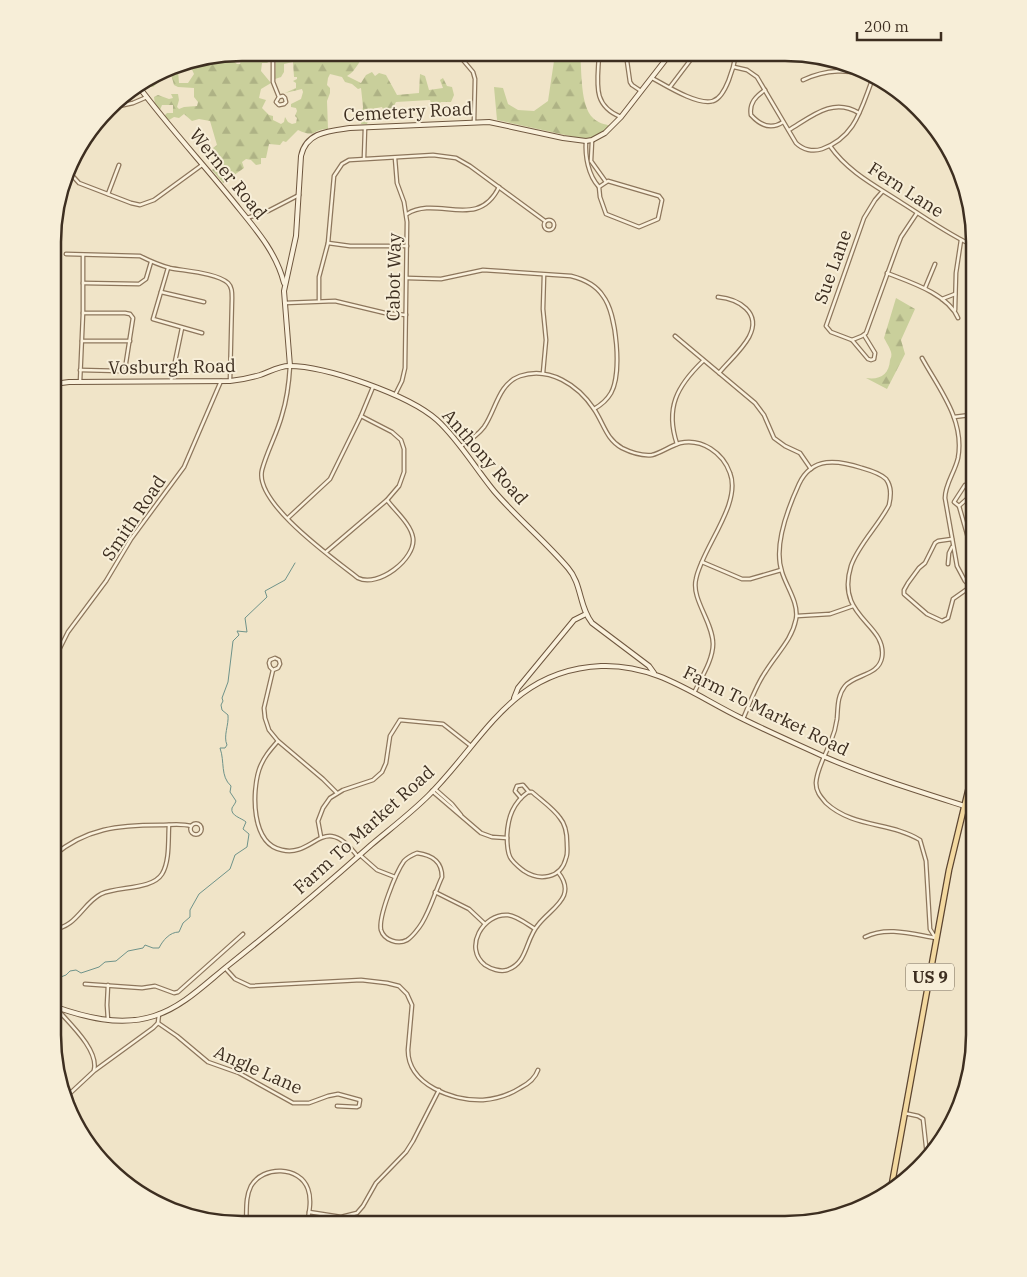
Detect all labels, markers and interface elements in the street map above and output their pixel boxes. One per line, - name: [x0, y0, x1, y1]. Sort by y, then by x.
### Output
- scale bar: [857, 10, 941, 42]
- text: 200 m: [864, 17, 909, 36]
- street label: Cemetery Road: [343, 97, 473, 126]
- street label: Werner Road: [185, 124, 272, 224]
- street label: Fern Lane: [864, 157, 948, 223]
- street label: Sue Lane: [809, 227, 857, 307]
- street label: Cabot Way: [381, 232, 406, 321]
- street label: Vosburgh Road: [108, 354, 236, 379]
- street label: Anthony Road: [437, 404, 533, 509]
- street label: Smith Road: [97, 471, 171, 565]
- street label: Farm To Market Road: [679, 660, 853, 761]
- street label: Farm To Market Road: [288, 760, 439, 899]
- road number: US 9: [906, 964, 954, 990]
- street label: Angle Lane: [210, 1040, 306, 1099]

